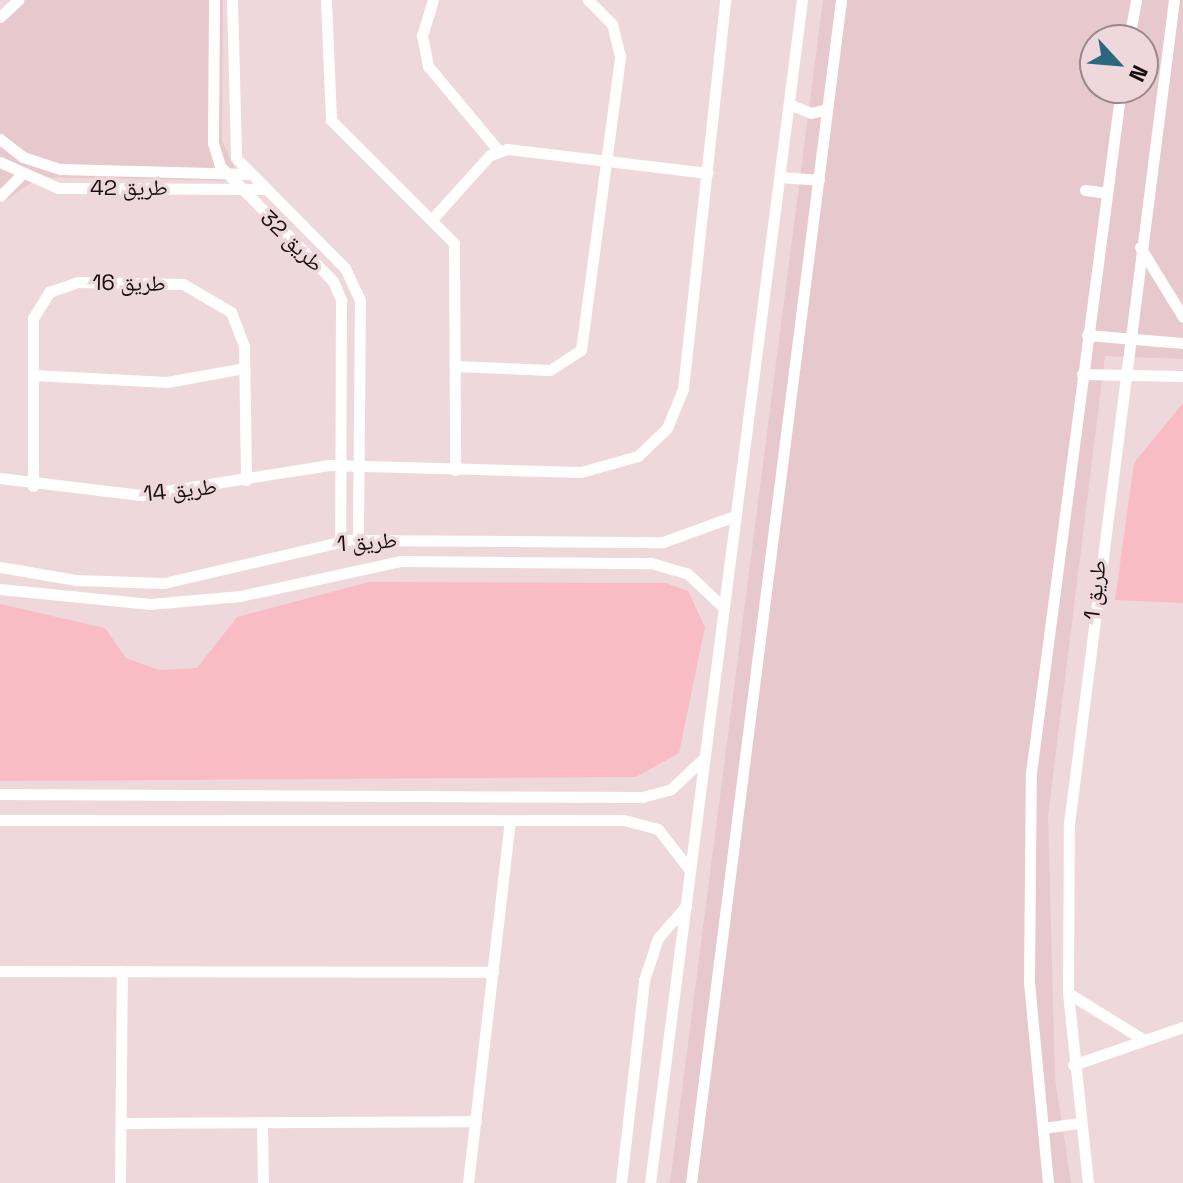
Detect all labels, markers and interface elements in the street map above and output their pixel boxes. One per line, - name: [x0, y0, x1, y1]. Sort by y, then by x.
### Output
- north arrow: [1079, 24, 1159, 104]
- text: N: [1123, 61, 1155, 86]
- street label: طريق 42: [90, 175, 168, 201]
- street label: طريق 32: [255, 205, 329, 277]
- street label: طريق 16: [92, 269, 166, 297]
- street label: طريق 14: [142, 473, 218, 507]
- street label: طريق 1: [336, 527, 398, 557]
- street label: طريق 1: [1078, 559, 1112, 621]

